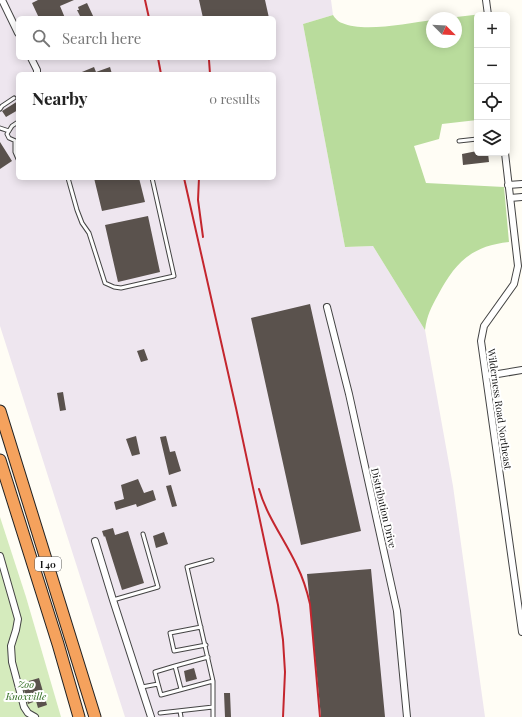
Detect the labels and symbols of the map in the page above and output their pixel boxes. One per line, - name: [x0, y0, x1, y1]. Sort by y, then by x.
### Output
- north arrow: [426, 12, 462, 48]
- street label: Wilderness Road Northeast: [484, 347, 515, 471]
- street label: Distribution Drive: [368, 467, 400, 549]
- road number: I 40: [35, 557, 61, 571]
- park label: Zoo Knoxville: [5, 677, 47, 703]

